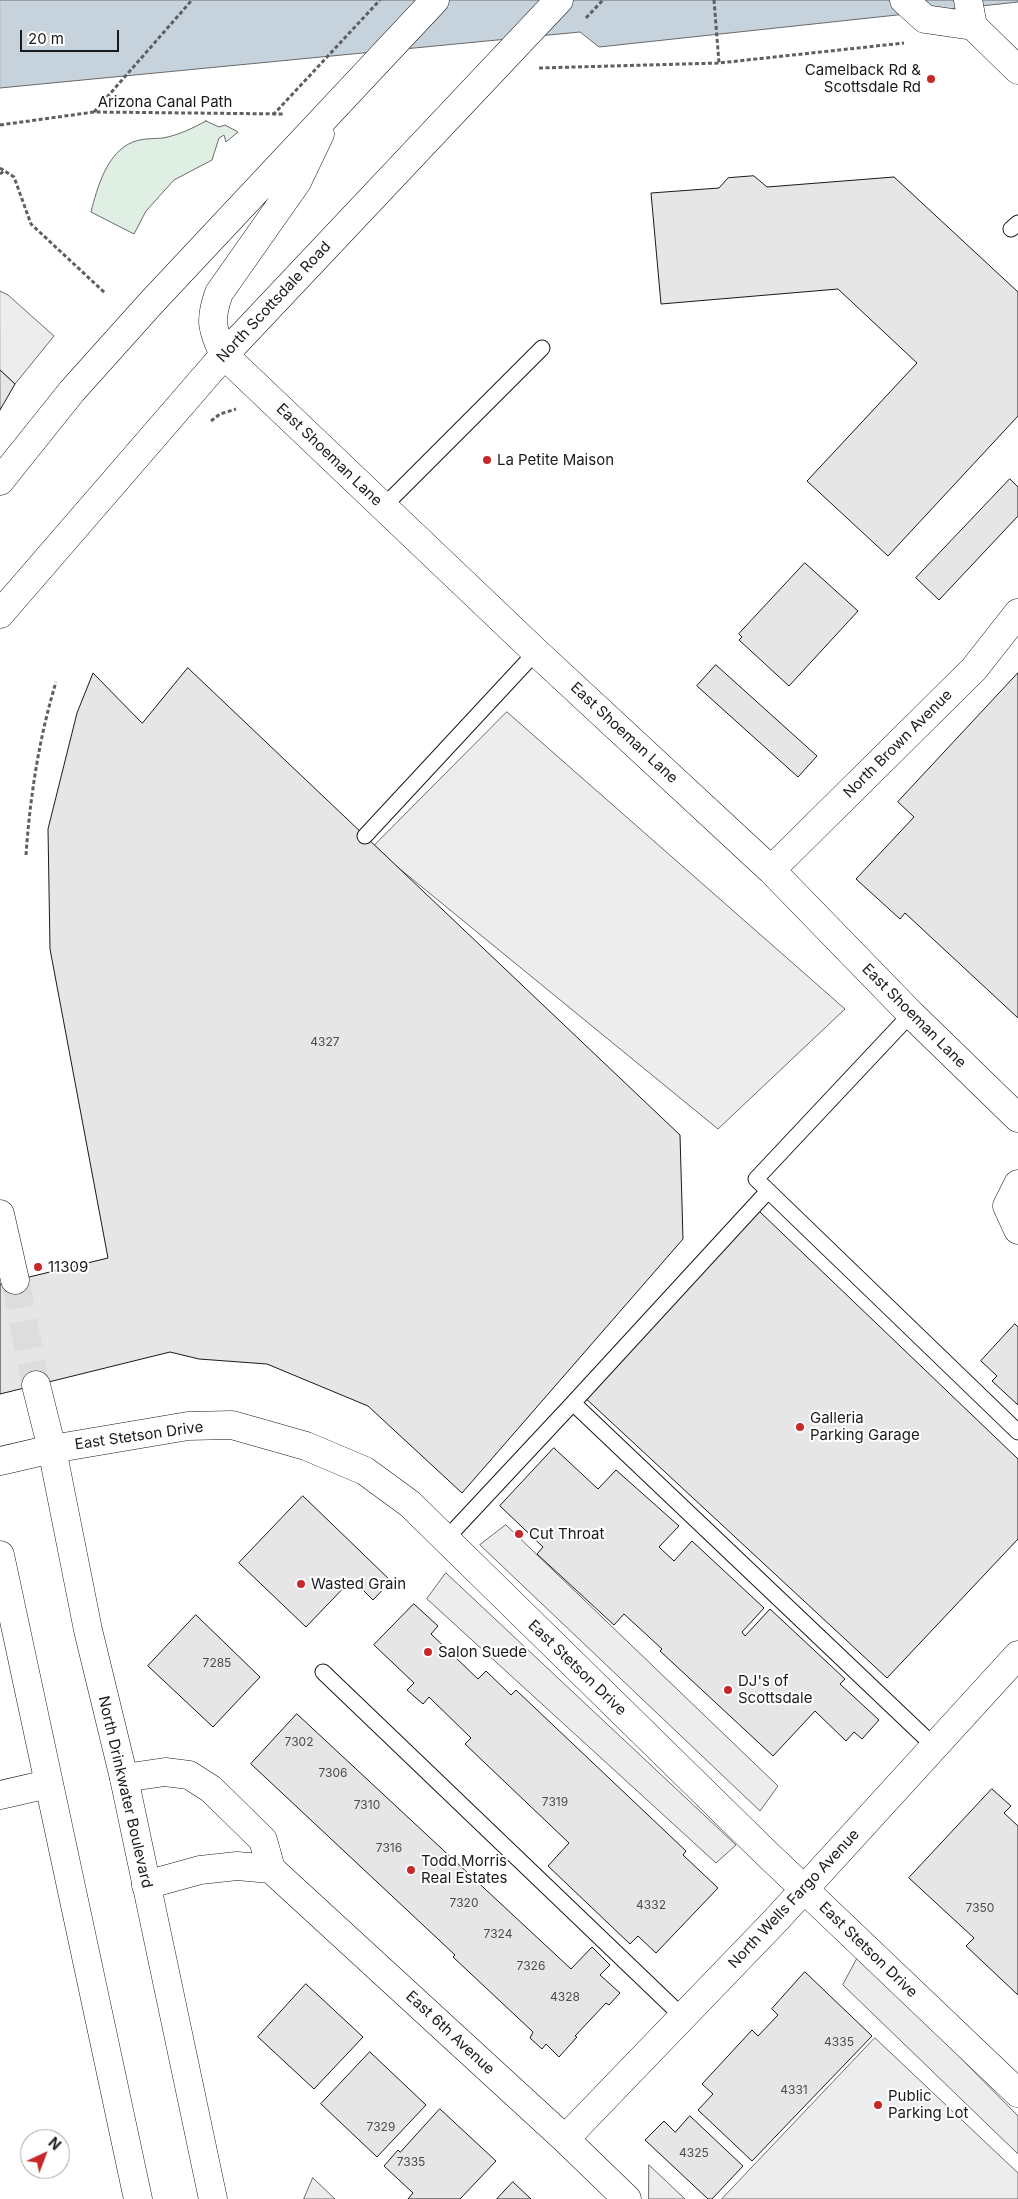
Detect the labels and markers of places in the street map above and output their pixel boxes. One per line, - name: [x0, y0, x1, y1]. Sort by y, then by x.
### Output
- place label: Camelback Rd & Scottsdale Rd: [805, 61, 921, 96]
- marker: Camelback Rd & Scottsdale Rd: [925, 73, 937, 85]
- place label: La Petite Maison: [497, 451, 614, 469]
- marker: La Petite Maison: [481, 454, 493, 466]
- place label: 11309: [48, 1258, 88, 1276]
- marker: 11309: [32, 1261, 44, 1273]
- place label: Galleria Parking Garage: [810, 1409, 920, 1444]
- marker: Galleria Parking Garage: [794, 1421, 806, 1433]
- place label: Cut Throat: [529, 1525, 604, 1543]
- marker: Cut Throat: [513, 1528, 525, 1540]
- place label: Wasted Grain: [311, 1575, 406, 1593]
- marker: Wasted Grain: [295, 1578, 307, 1590]
- place label: Salon Suede: [438, 1643, 527, 1661]
- marker: Salon Suede: [422, 1646, 434, 1658]
- place label: DJ's of Scottsdale: [738, 1672, 812, 1707]
- marker: DJ's of Scottsdale: [722, 1684, 734, 1696]
- place label: Todd Morris Real Estates: [421, 1852, 507, 1887]
- marker: Todd Morris Real Estates: [405, 1864, 417, 1876]
- place label: Public Parking Lot: [888, 2087, 968, 2122]
- marker: Public Parking Lot: [872, 2099, 884, 2111]

